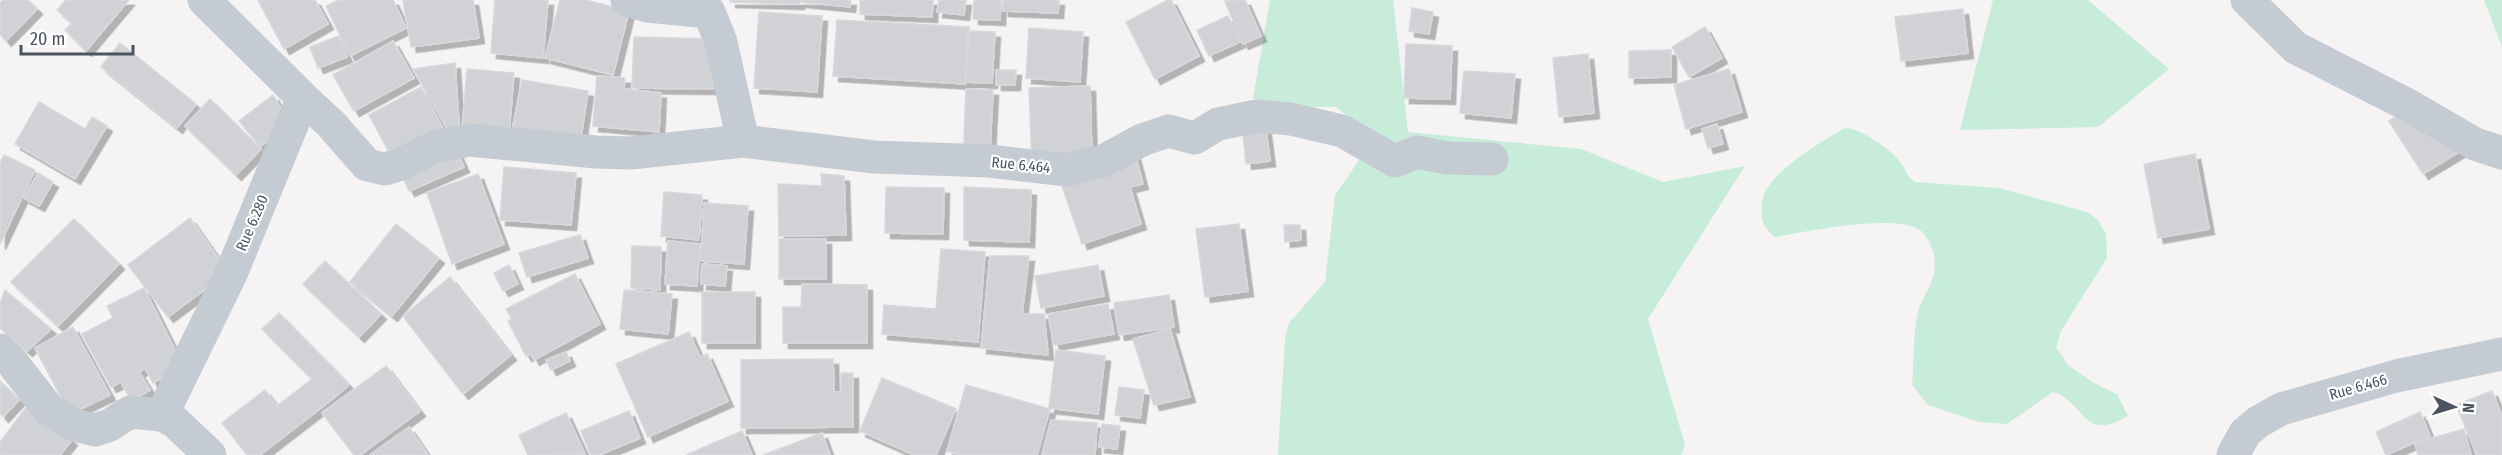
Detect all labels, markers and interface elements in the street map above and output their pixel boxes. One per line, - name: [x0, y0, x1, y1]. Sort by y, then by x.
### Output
- scale bar: [21, 18, 134, 56]
- text: 20 m: [30, 28, 65, 50]
- street label: Rue 6.464: [991, 153, 1051, 177]
- street label: Rue 6.280: [232, 192, 272, 254]
- street label: Rue 6.466: [2327, 370, 2389, 404]
- north arrow: [2424, 377, 2484, 437]
- text: N: [2459, 403, 2478, 413]

